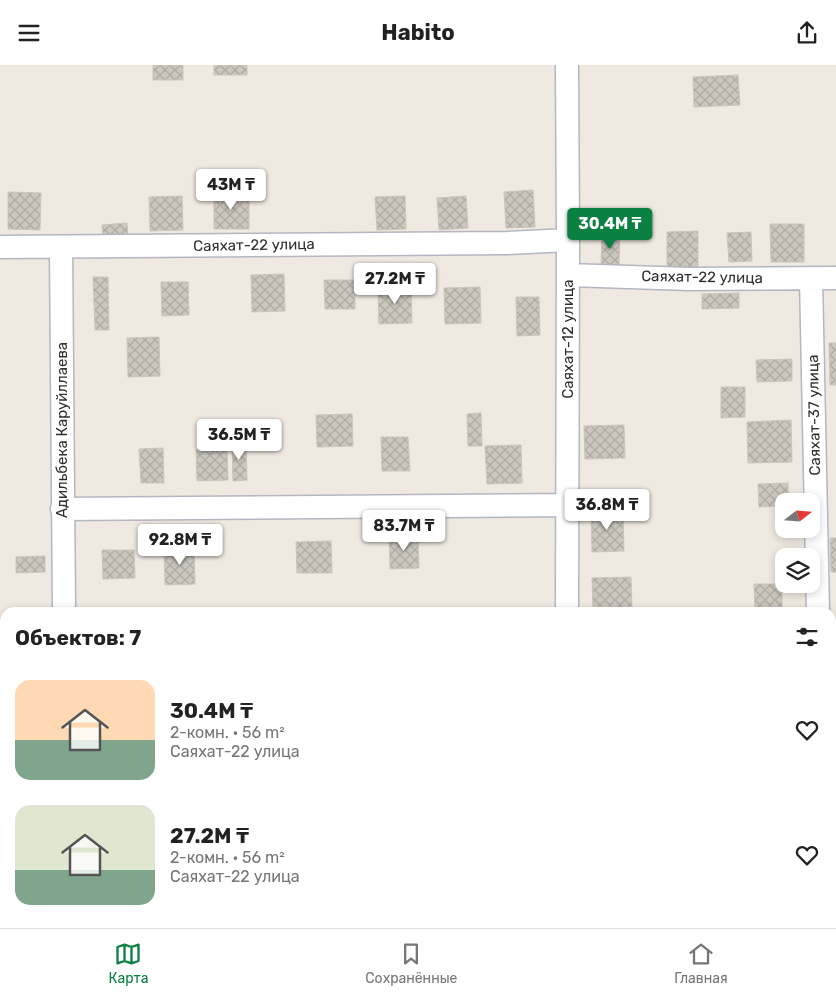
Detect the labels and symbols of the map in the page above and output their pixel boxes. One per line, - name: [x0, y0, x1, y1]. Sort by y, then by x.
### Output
- pin: 43M ₸: [196, 169, 266, 211]
- pin: 30.4M ₸: [564, 207, 656, 250]
- street label: Саяхат-22 улица: [193, 235, 315, 255]
- pin: 27.2M ₸: [349, 263, 441, 305]
- street label: Саяхат-22 улица: [641, 267, 763, 287]
- street label: Саяхат-12 улица: [559, 279, 577, 399]
- street label: Адильбека Каруйллаева: [53, 342, 71, 518]
- street label: Саяхат-37 улица: [804, 354, 824, 476]
- pin: 36.5M ₸: [193, 419, 285, 461]
- pin: 36.8M ₸: [561, 489, 653, 531]
- north arrow: [775, 493, 820, 537]
- pin: 83.7M ₸: [358, 509, 450, 552]
- pin: 92.8M ₸: [134, 523, 226, 566]

